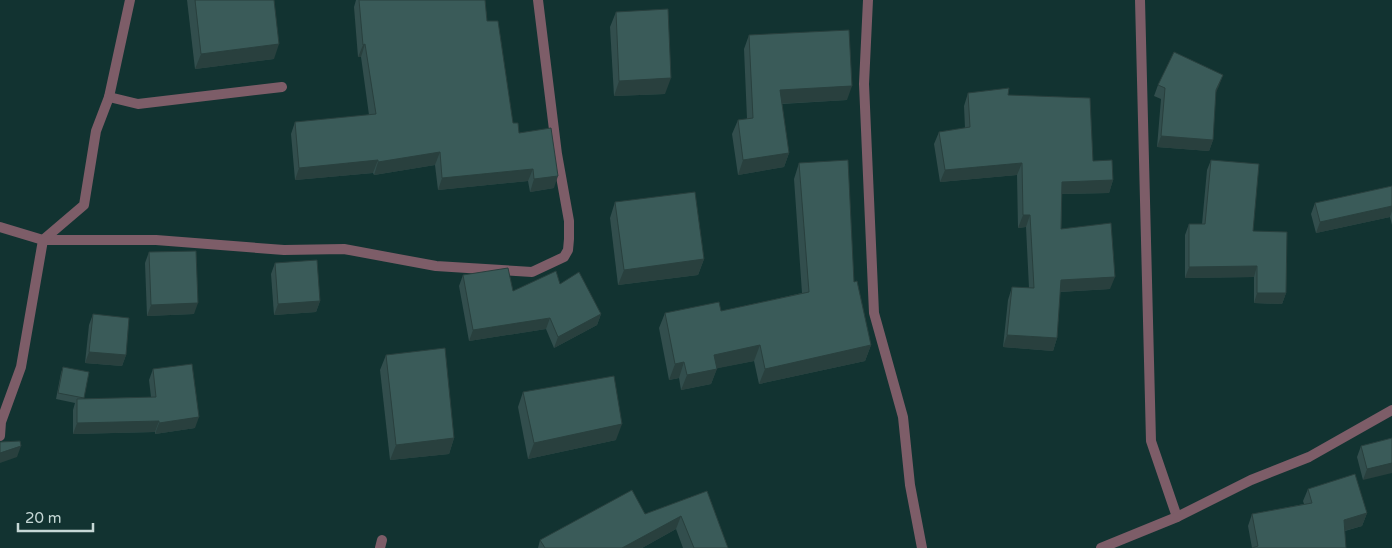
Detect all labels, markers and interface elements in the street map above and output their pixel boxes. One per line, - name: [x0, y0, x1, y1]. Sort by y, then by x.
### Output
- scale bar: [18, 500, 92, 532]
- text: 20 m: [25, 509, 62, 527]

